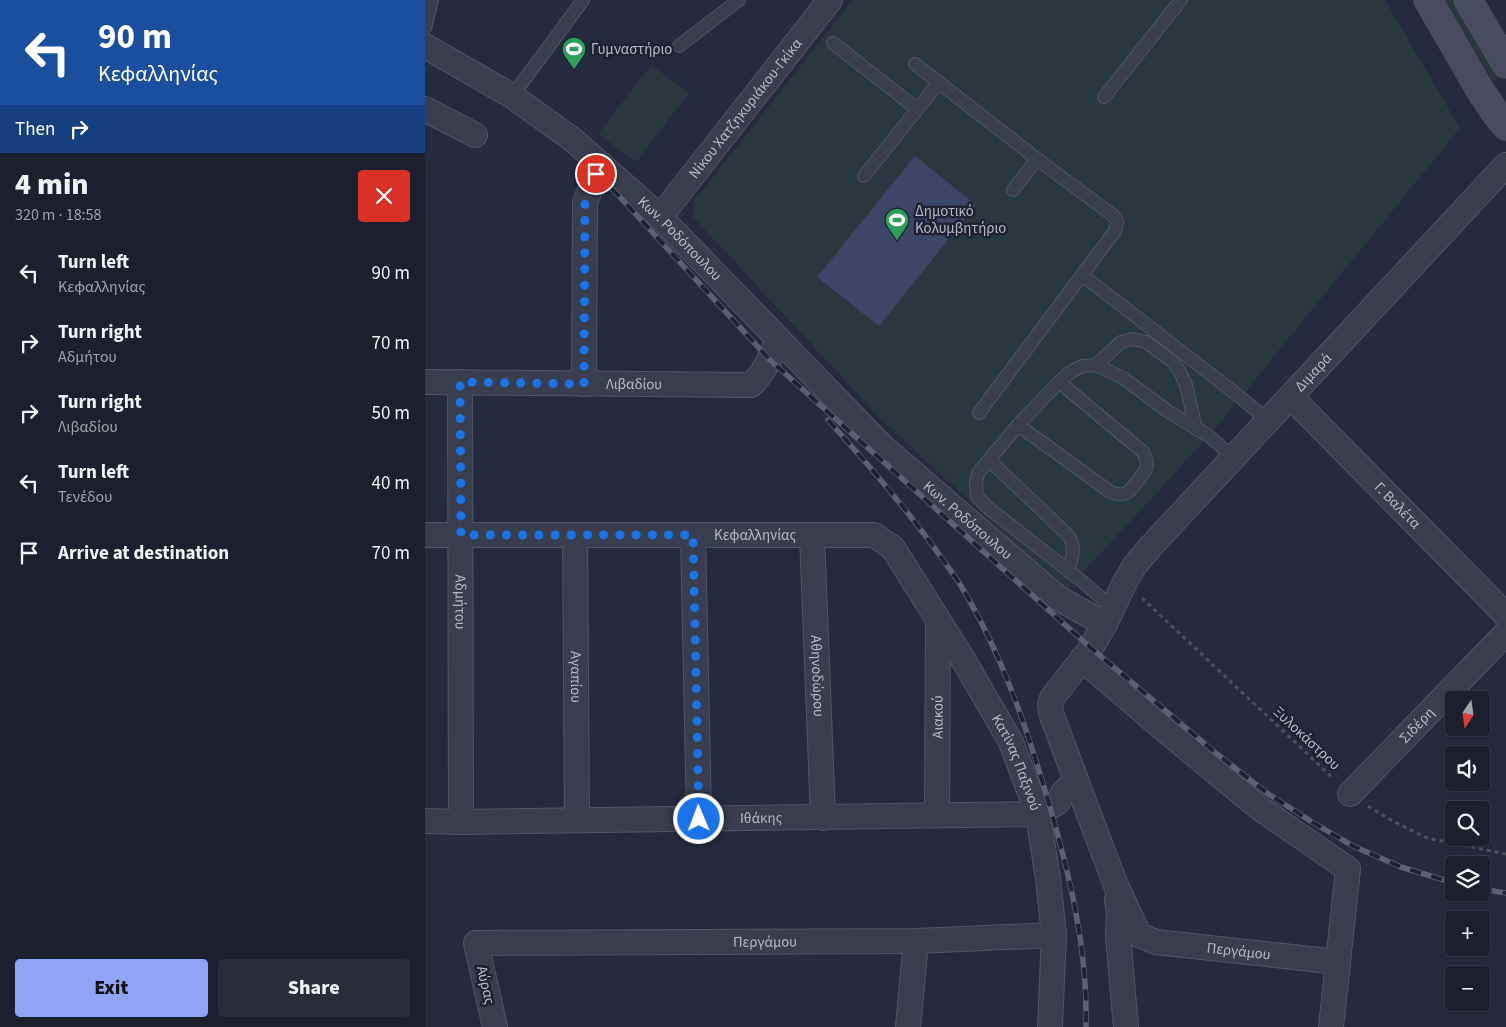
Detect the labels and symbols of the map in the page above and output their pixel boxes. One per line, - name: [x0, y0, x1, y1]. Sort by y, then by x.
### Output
- street label: Νίκου Χατζηκυριάκου-Γκίκα: [684, 34, 807, 183]
- sports icon: Γυμναστήριο: [561, 36, 587, 70]
- place label: Γυμναστήριο: [591, 39, 672, 60]
- pin: [575, 153, 617, 195]
- street label: Κων. Ροδόπουλου: [633, 192, 726, 286]
- place label: Δημοτικό Κολυμβητήριο: [915, 201, 1006, 239]
- sports icon: Δημοτικό Κολυμβητήριο: [884, 207, 910, 241]
- street label: Διμαρά: [1290, 348, 1337, 396]
- street label: Λιβαδίου: [606, 374, 662, 395]
- street label: Κων. Ροδόπουλου: [918, 476, 1017, 565]
- street label: Γ. Βαλέτα: [1369, 477, 1426, 534]
- street label: Κεφαλληνίας: [714, 525, 796, 546]
- street label: Αδμήτου: [449, 574, 471, 630]
- street label: Αθηνοδώρου: [805, 635, 829, 717]
- street label: Αγαπίου: [565, 651, 586, 703]
- north arrow: [1445, 691, 1490, 736]
- street label: Αιακού: [927, 695, 949, 739]
- street label: Ξυλοκάστρου: [1268, 702, 1345, 775]
- street label: Σιδέρη: [1395, 703, 1440, 748]
- street label: Κατίνας Παξινού: [986, 710, 1046, 814]
- position arrow: [672, 792, 724, 844]
- street label: Ιθάκης: [740, 808, 783, 829]
- street label: Περγάμου: [733, 932, 797, 953]
- street label: Περγάμου: [1206, 938, 1272, 966]
- street label: Αύρας: [471, 964, 500, 1007]

